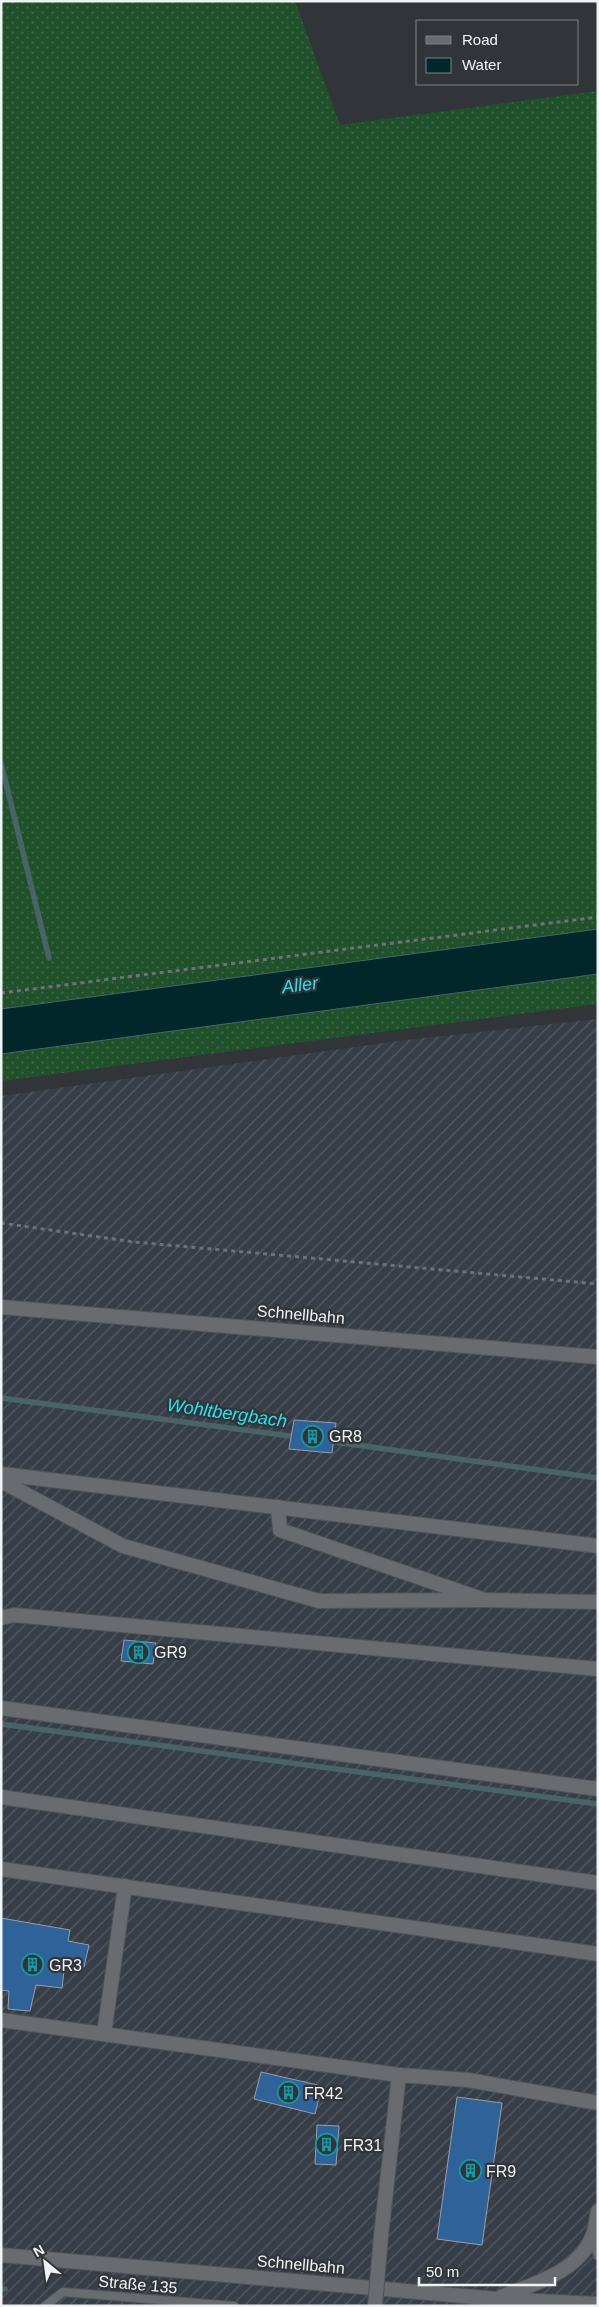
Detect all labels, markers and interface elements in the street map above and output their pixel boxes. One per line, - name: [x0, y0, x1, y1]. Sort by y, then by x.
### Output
- legend: [416, 20, 579, 85]
- text: Road: [462, 31, 498, 48]
- text: Water: [462, 56, 501, 73]
- water label: Aller: [280, 973, 320, 997]
- street label: Schnellbahn: [256, 1302, 346, 1327]
- water label: Wohltbergbach: [166, 1395, 288, 1431]
- building icon: GR8: [301, 1424, 325, 1448]
- place label: GR8: [329, 1428, 362, 1445]
- building icon: GR9: [126, 1640, 150, 1664]
- place label: GR9: [154, 1644, 187, 1661]
- building icon: GR3: [21, 1953, 45, 1977]
- place label: GR3: [49, 1957, 82, 1974]
- building icon: FR42: [276, 2081, 300, 2105]
- place label: FR42: [304, 2085, 343, 2102]
- building icon: FR31: [315, 2133, 339, 2157]
- place label: FR31: [343, 2137, 382, 2154]
- building icon: FR9: [458, 2159, 482, 2183]
- place label: FR9: [486, 2163, 516, 2180]
- north arrow: [20, 2237, 70, 2287]
- text: N: [30, 2241, 47, 2260]
- street label: Schnellbahn: [256, 2252, 346, 2277]
- scale bar: [419, 2254, 555, 2286]
- text: 50 m: [426, 2263, 459, 2280]
- street label: Straße 135: [98, 2273, 178, 2296]

